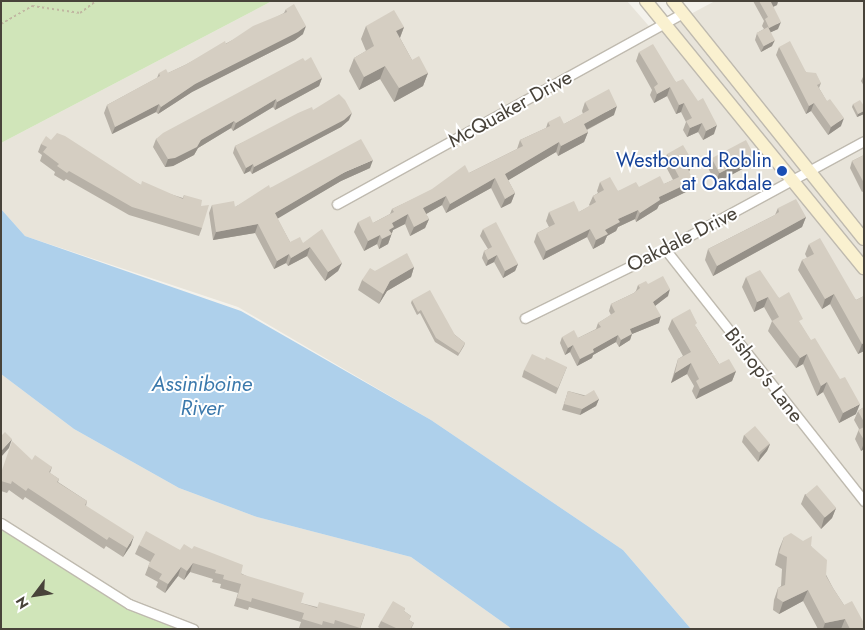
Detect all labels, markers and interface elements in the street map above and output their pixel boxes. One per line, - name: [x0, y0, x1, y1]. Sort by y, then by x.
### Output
- street label: McQuaker Drive: [444, 65, 576, 153]
- place label: Westbound Roblin at Oakdale: [616, 148, 772, 195]
- marker: Westbound Roblin at Oakdale: [776, 165, 788, 177]
- street label: Oakdale Drive: [623, 201, 741, 277]
- street label: Bishop's Lane: [720, 323, 808, 427]
- water label: Assiniboine River: [152, 371, 252, 421]
- north arrow: [10, 570, 60, 620]
- text: N: [11, 593, 34, 613]

